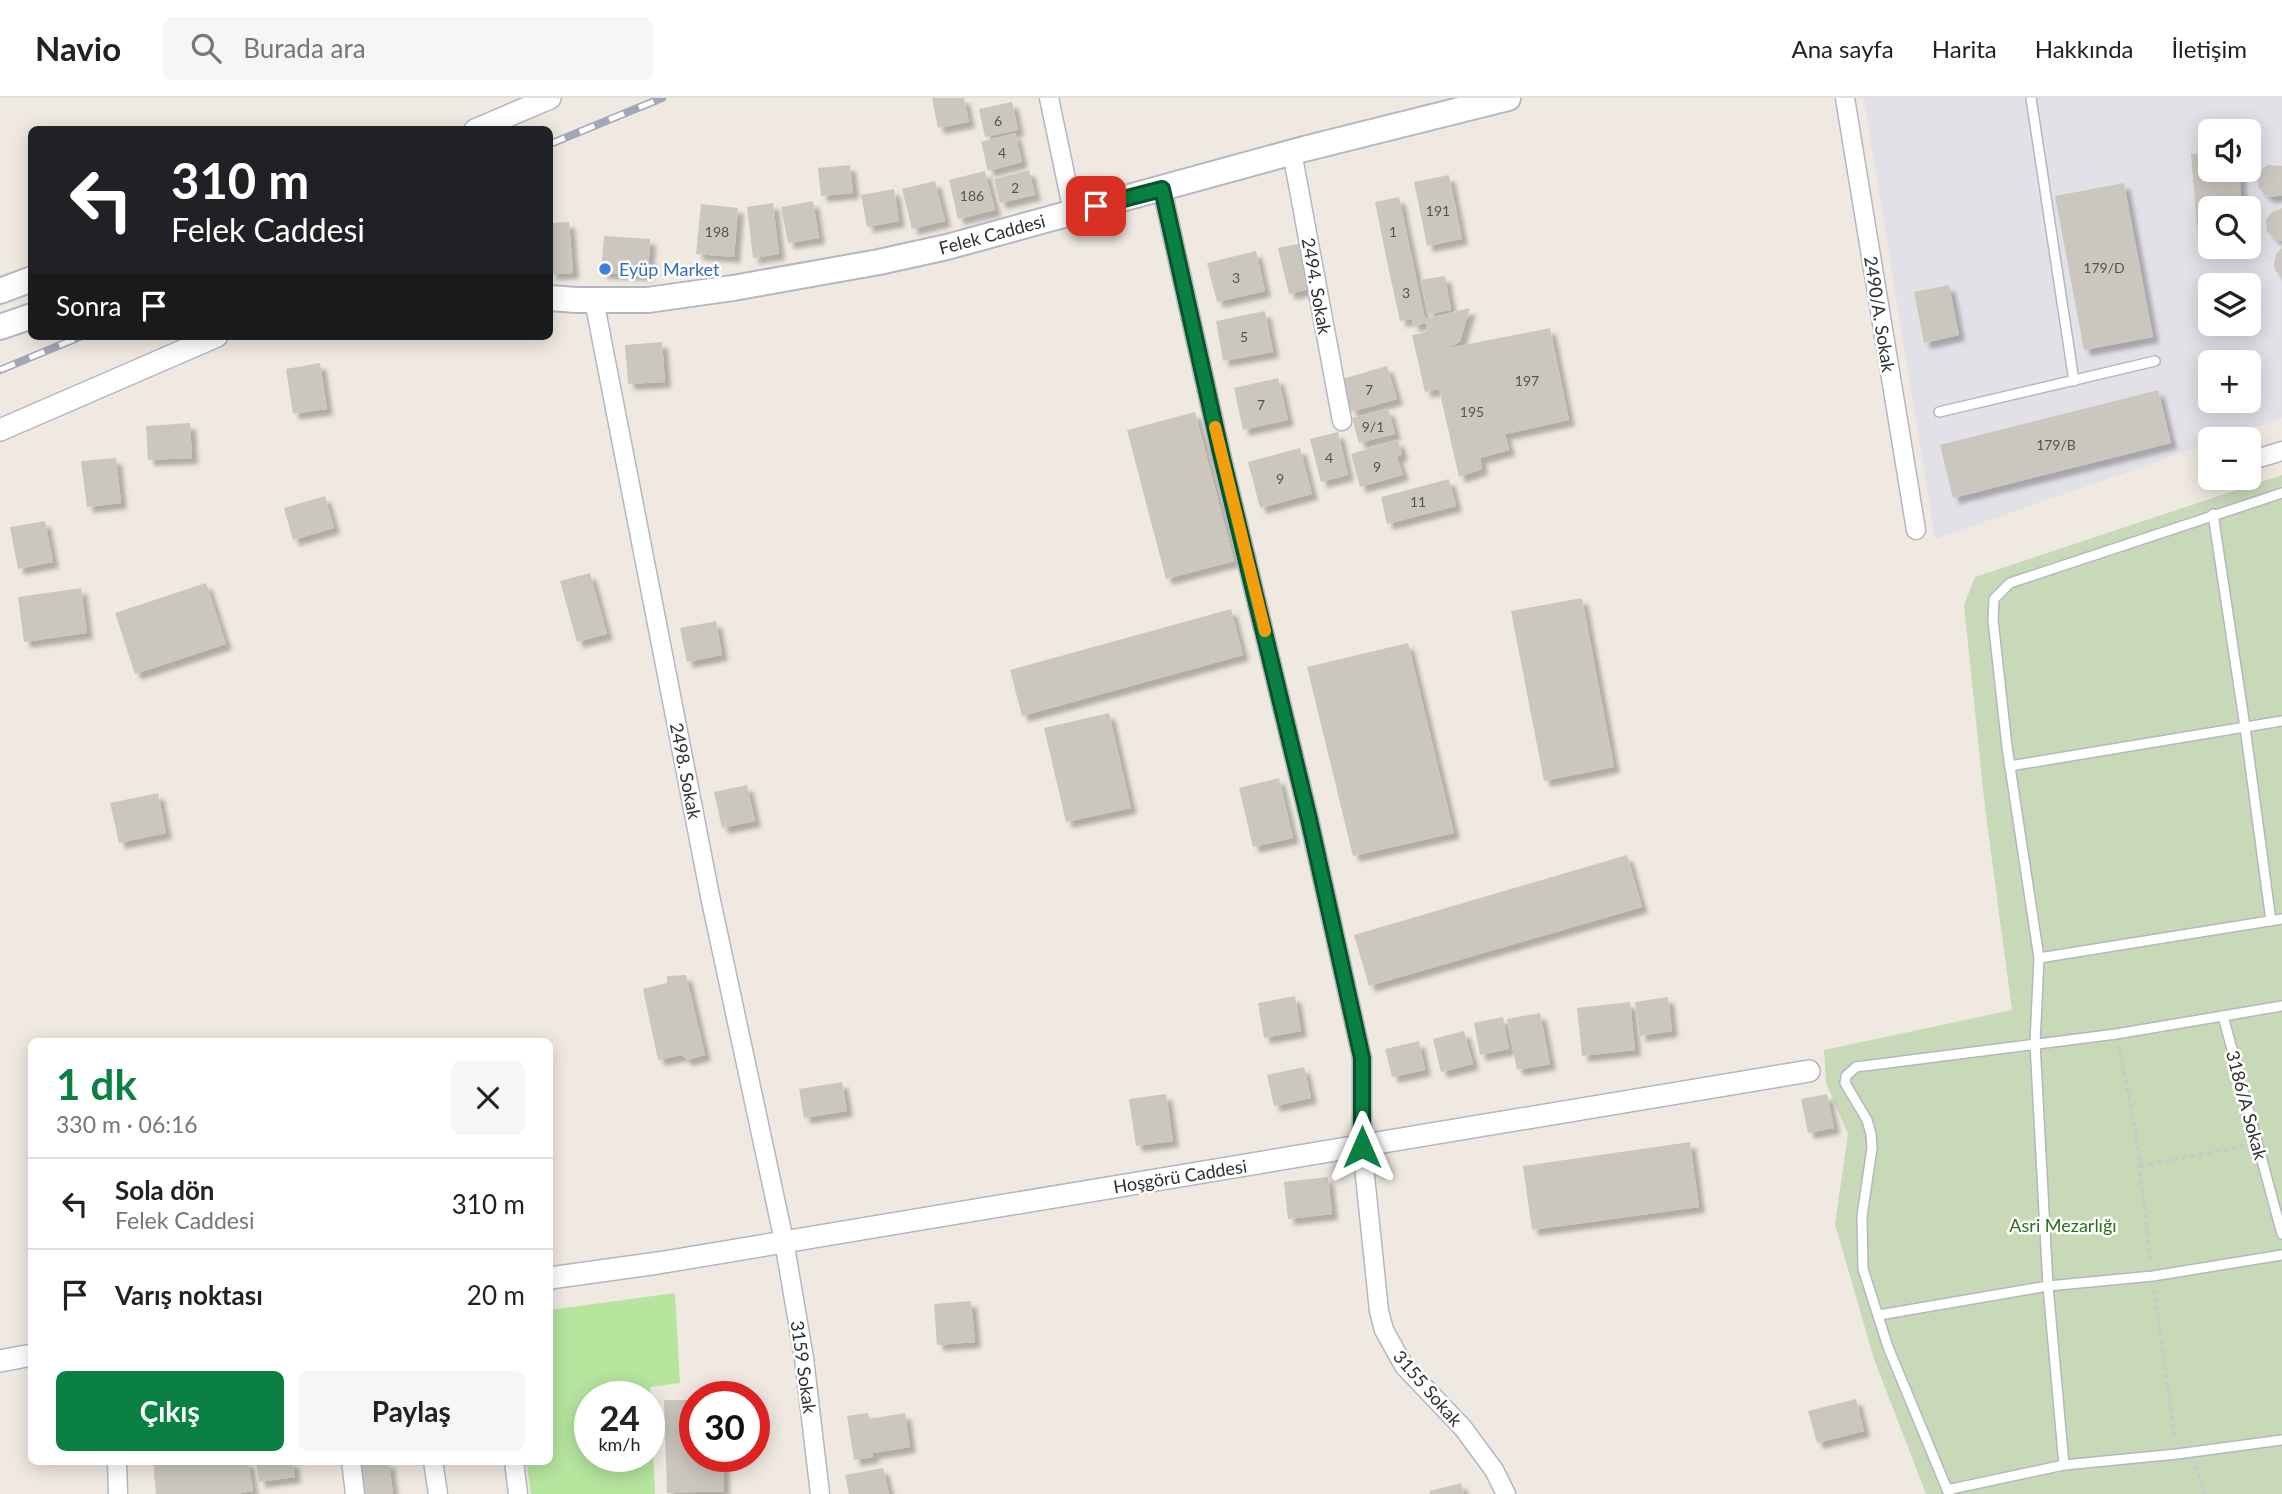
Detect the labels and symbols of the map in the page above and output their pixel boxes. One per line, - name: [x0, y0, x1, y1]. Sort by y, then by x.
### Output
- house number: 6: [994, 112, 1002, 129]
- house number: 4: [998, 144, 1006, 161]
- pin: [1066, 176, 1126, 236]
- house number: 2: [1011, 179, 1019, 196]
- house number: 186: [960, 187, 984, 204]
- house number: 191: [1426, 202, 1450, 219]
- street label: Felek Caddesi: [936, 209, 1048, 259]
- house number: 198: [705, 223, 729, 240]
- house number: 1: [1389, 223, 1397, 240]
- street label: 2494. Sokak: [1298, 236, 1336, 337]
- street label: 2490/A. Sokak: [1860, 254, 1900, 374]
- place label: Eyüp Market: [619, 258, 720, 280]
- house number: 179/D: [2083, 259, 2125, 276]
- marker: Eyüp Market: [597, 261, 613, 277]
- house number: 3: [1232, 269, 1240, 286]
- house number: 3: [1402, 284, 1410, 301]
- house number: 5: [1240, 328, 1248, 345]
- house number: 197: [1515, 372, 1539, 389]
- house number: 7: [1365, 381, 1373, 398]
- house number: 7: [1257, 396, 1265, 413]
- house number: 195: [1460, 403, 1484, 420]
- house number: 9/1: [1362, 418, 1384, 435]
- house number: 179/B: [2036, 436, 2076, 453]
- house number: 4: [1325, 449, 1333, 466]
- house number: 9: [1373, 458, 1381, 475]
- house number: 9: [1276, 470, 1284, 487]
- house number: 11: [1410, 493, 1426, 510]
- street label: 2498. Sokak: [666, 721, 706, 822]
- street label: 3186/A Sokak: [2222, 1048, 2272, 1163]
- position arrow: [1325, 1110, 1399, 1184]
- street label: Hoşgörü Caddesi: [1112, 1155, 1248, 1197]
- park label: Asri Mezarlığı: [2009, 1214, 2117, 1236]
- street label: 3159 Sokak: [787, 1319, 822, 1416]
- street label: 3155 Sokak: [1389, 1345, 1468, 1431]
- speed limit sign: 30: [679, 1381, 770, 1472]

